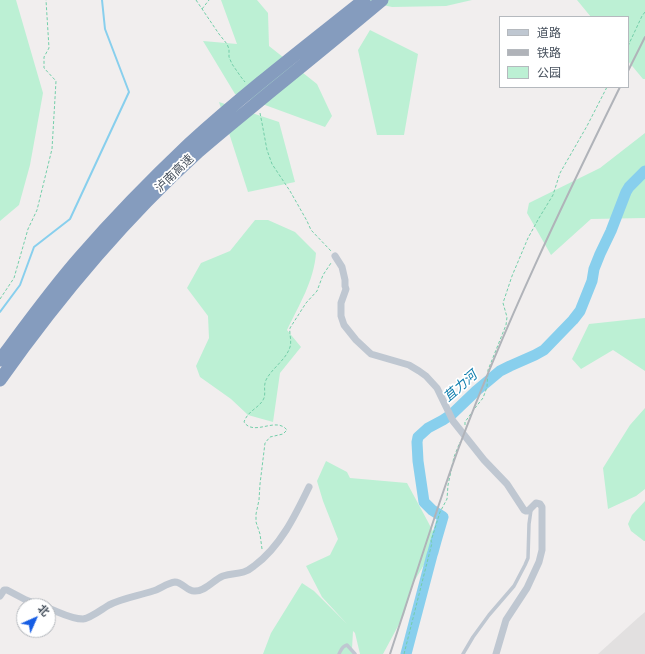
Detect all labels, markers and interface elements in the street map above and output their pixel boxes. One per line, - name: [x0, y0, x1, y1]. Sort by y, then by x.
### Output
- legend: [499, 16, 629, 88]
- text: 道路: [537, 24, 561, 42]
- text: 铁路: [537, 44, 561, 62]
- text: 公园: [537, 64, 561, 82]
- street label: 泸南高速: [153, 152, 197, 196]
- water label: 苴力河: [441, 368, 481, 406]
- north arrow: [16, 598, 56, 638]
- text: 北: [34, 601, 53, 620]

